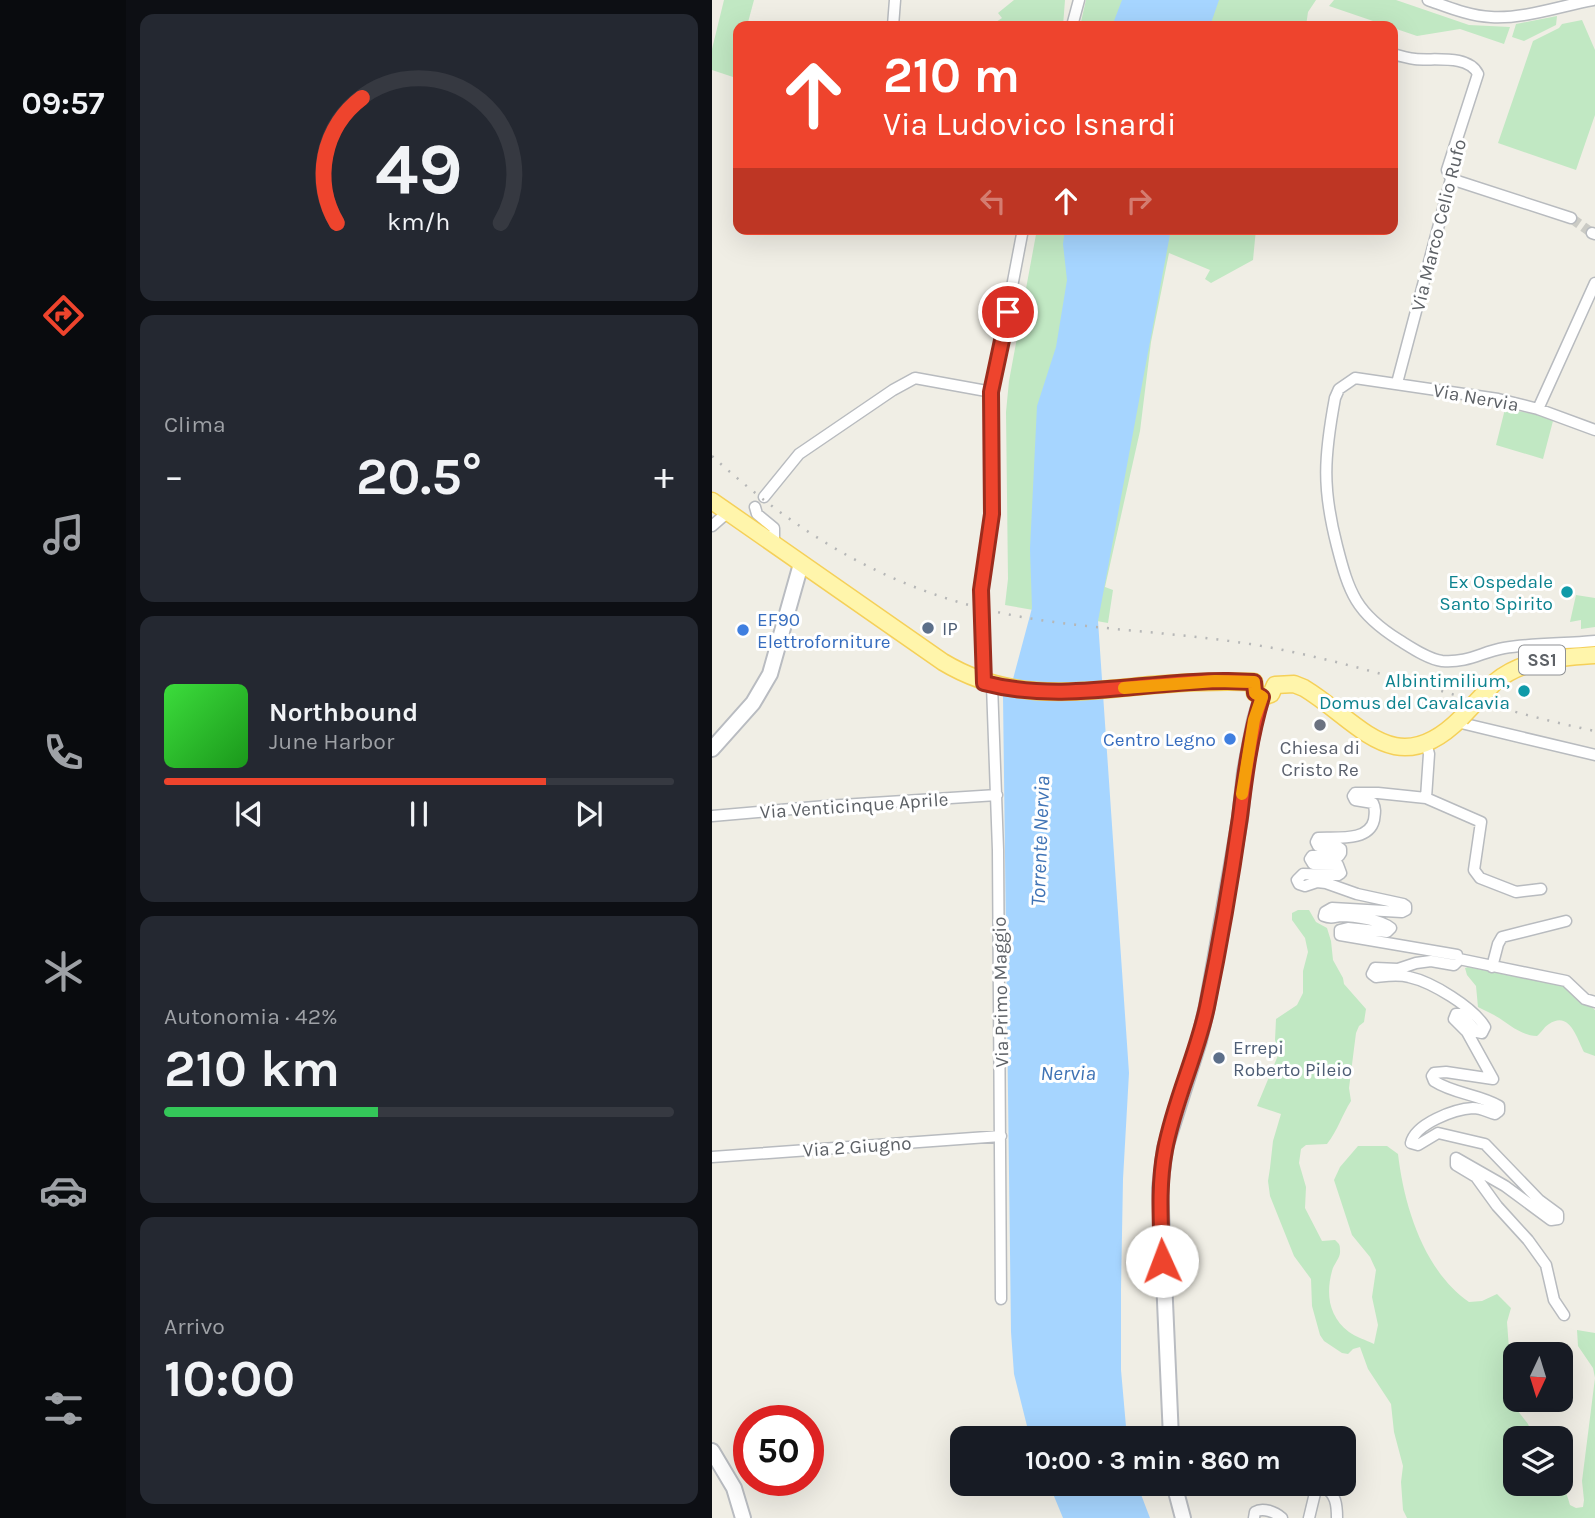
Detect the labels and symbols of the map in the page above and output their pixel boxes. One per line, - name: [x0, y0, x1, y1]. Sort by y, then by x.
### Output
- street label: Via Marco Celio Rufo: [1407, 137, 1471, 314]
- pin: [978, 282, 1038, 342]
- street label: Via Nervia: [1431, 380, 1520, 416]
- place label: Ex Ospedale Santo Spirito: [1439, 571, 1553, 615]
- marker: Ex Ospedale Santo Spirito: [1559, 584, 1575, 600]
- place label: EF90 Elettroforniture: [757, 609, 890, 653]
- place label: IP: [942, 618, 958, 640]
- marker: IP: [920, 620, 936, 636]
- marker: EF90 Elettroforniture: [735, 622, 751, 638]
- road number: SS1: [1519, 646, 1565, 674]
- place label: Albintimilium, Domus del Cavalcavia: [1319, 670, 1510, 714]
- marker: Albintimilium, Domus del Cavalcavia: [1516, 683, 1532, 699]
- marker: Chiesa di Cristo Re: [1312, 717, 1328, 733]
- place label: Centro Legno: [1103, 729, 1216, 751]
- marker: Centro Legno: [1222, 731, 1238, 747]
- place label: Chiesa di Cristo Re: [1280, 737, 1360, 781]
- water label: Torrente Nervia: [1026, 775, 1054, 907]
- street label: Via Venticinque Aprile: [759, 788, 949, 824]
- street label: Via Primo Maggio: [989, 916, 1013, 1068]
- place label: Errepi Roberto Pileio: [1233, 1037, 1352, 1081]
- marker: Errepi Roberto Pileio: [1211, 1050, 1227, 1066]
- water label: Nervia: [1040, 1061, 1096, 1085]
- street label: Via 2 Giugno: [802, 1132, 912, 1162]
- position arrow: [1125, 1224, 1199, 1298]
- north arrow: [1503, 1342, 1573, 1412]
- speed limit sign: 50: [733, 1405, 824, 1496]

